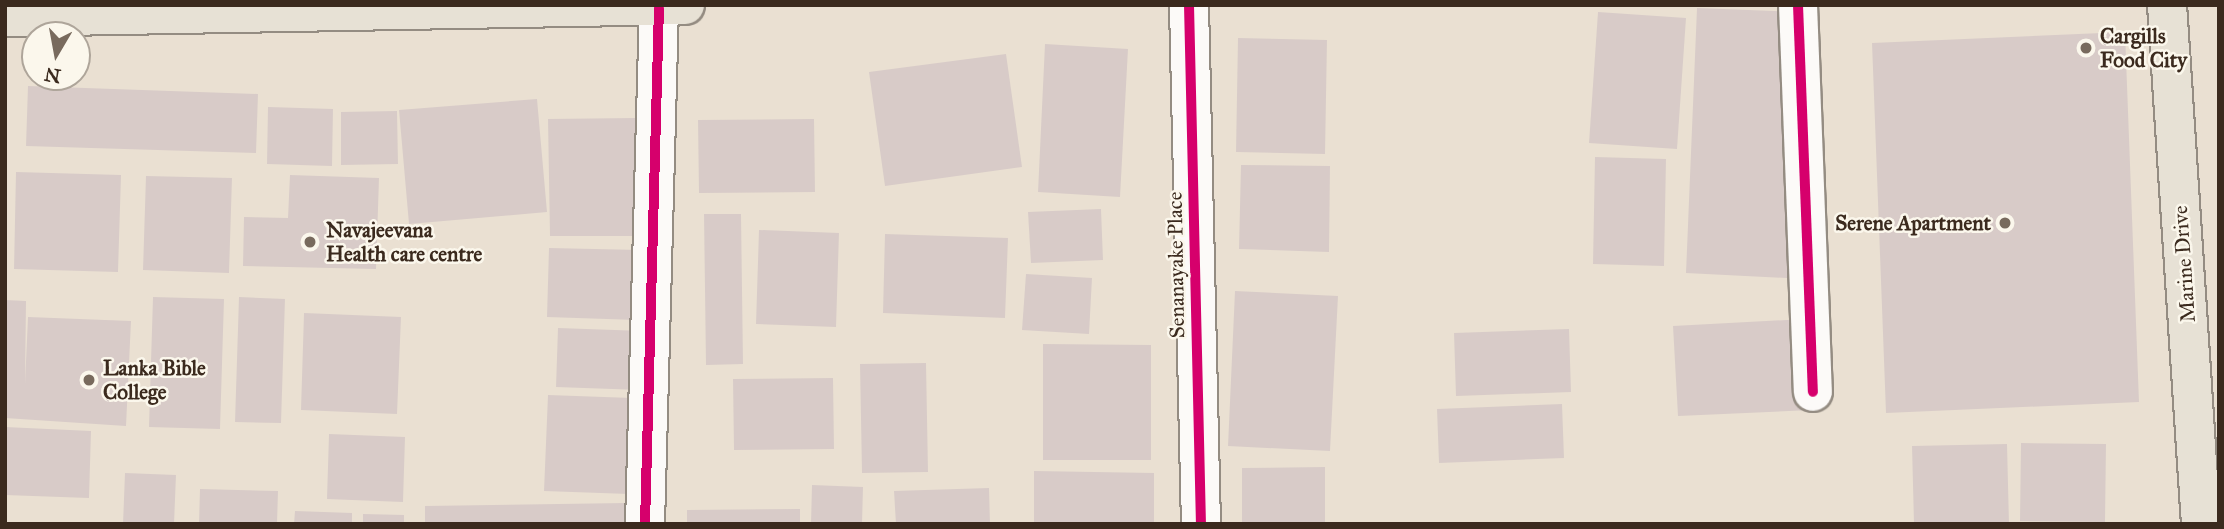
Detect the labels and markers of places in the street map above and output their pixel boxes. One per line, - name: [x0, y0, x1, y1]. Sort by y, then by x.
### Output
- place label: Cargills Food City: [2100, 23, 2187, 73]
- marker: Cargills Food City: [2078, 40, 2094, 56]
- place label: Serene Apartment: [1835, 210, 1991, 236]
- marker: Serene Apartment: [1997, 215, 2013, 231]
- place label: Navajeevana Health care centre: [326, 217, 482, 267]
- marker: Navajeevana Health care centre: [300, 232, 320, 252]
- place label: Lanka Bible College: [103, 355, 206, 405]
- marker: Lanka Bible College: [81, 372, 97, 388]

